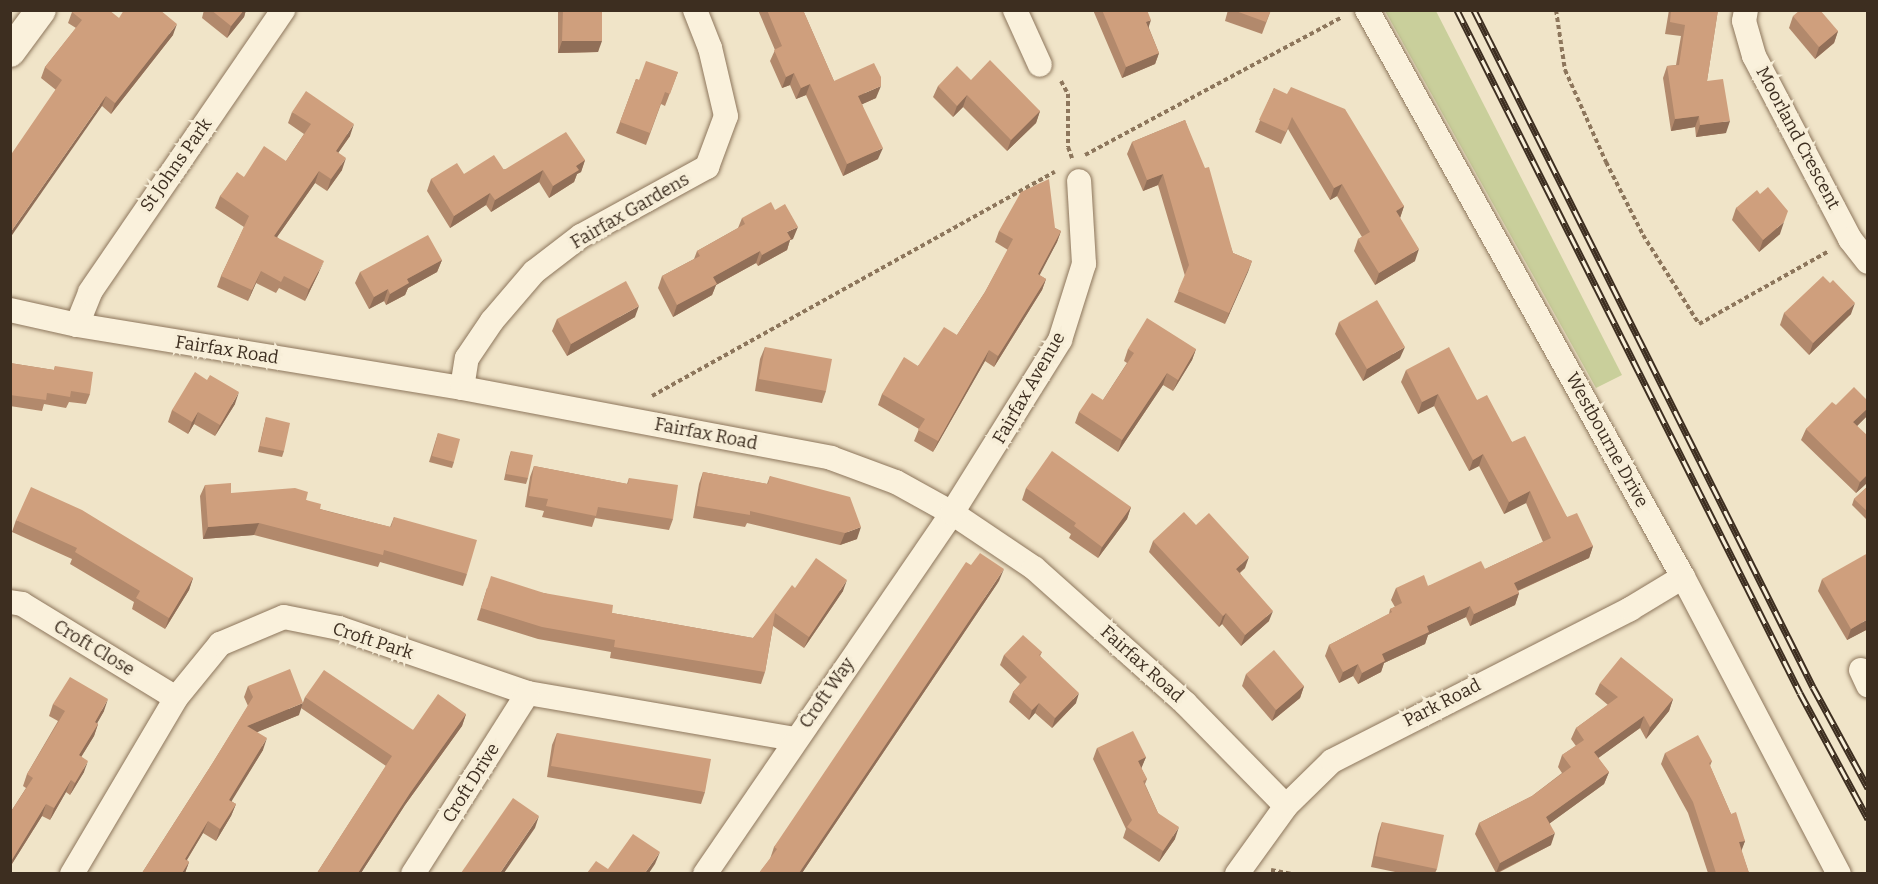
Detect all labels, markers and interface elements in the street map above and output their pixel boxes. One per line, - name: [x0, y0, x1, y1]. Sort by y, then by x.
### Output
- street label: Moorland Crescent: [1751, 63, 1845, 213]
- street label: St Johns Park: [136, 114, 216, 216]
- street label: Fairfax Gardens: [567, 168, 693, 254]
- street label: Fairfax Avenue: [988, 328, 1070, 448]
- street label: Fairfax Road: [174, 331, 280, 369]
- street label: Westbourne Drive: [1561, 369, 1653, 511]
- street label: Fairfax Road: [653, 413, 759, 455]
- street label: Croft Close: [50, 615, 138, 681]
- street label: Croft Park: [330, 618, 416, 664]
- street label: Fairfax Road: [1096, 621, 1188, 707]
- street label: Croft Way: [795, 654, 859, 732]
- street label: Park Road: [1400, 674, 1484, 732]
- street label: Croft Drive: [438, 739, 504, 827]

